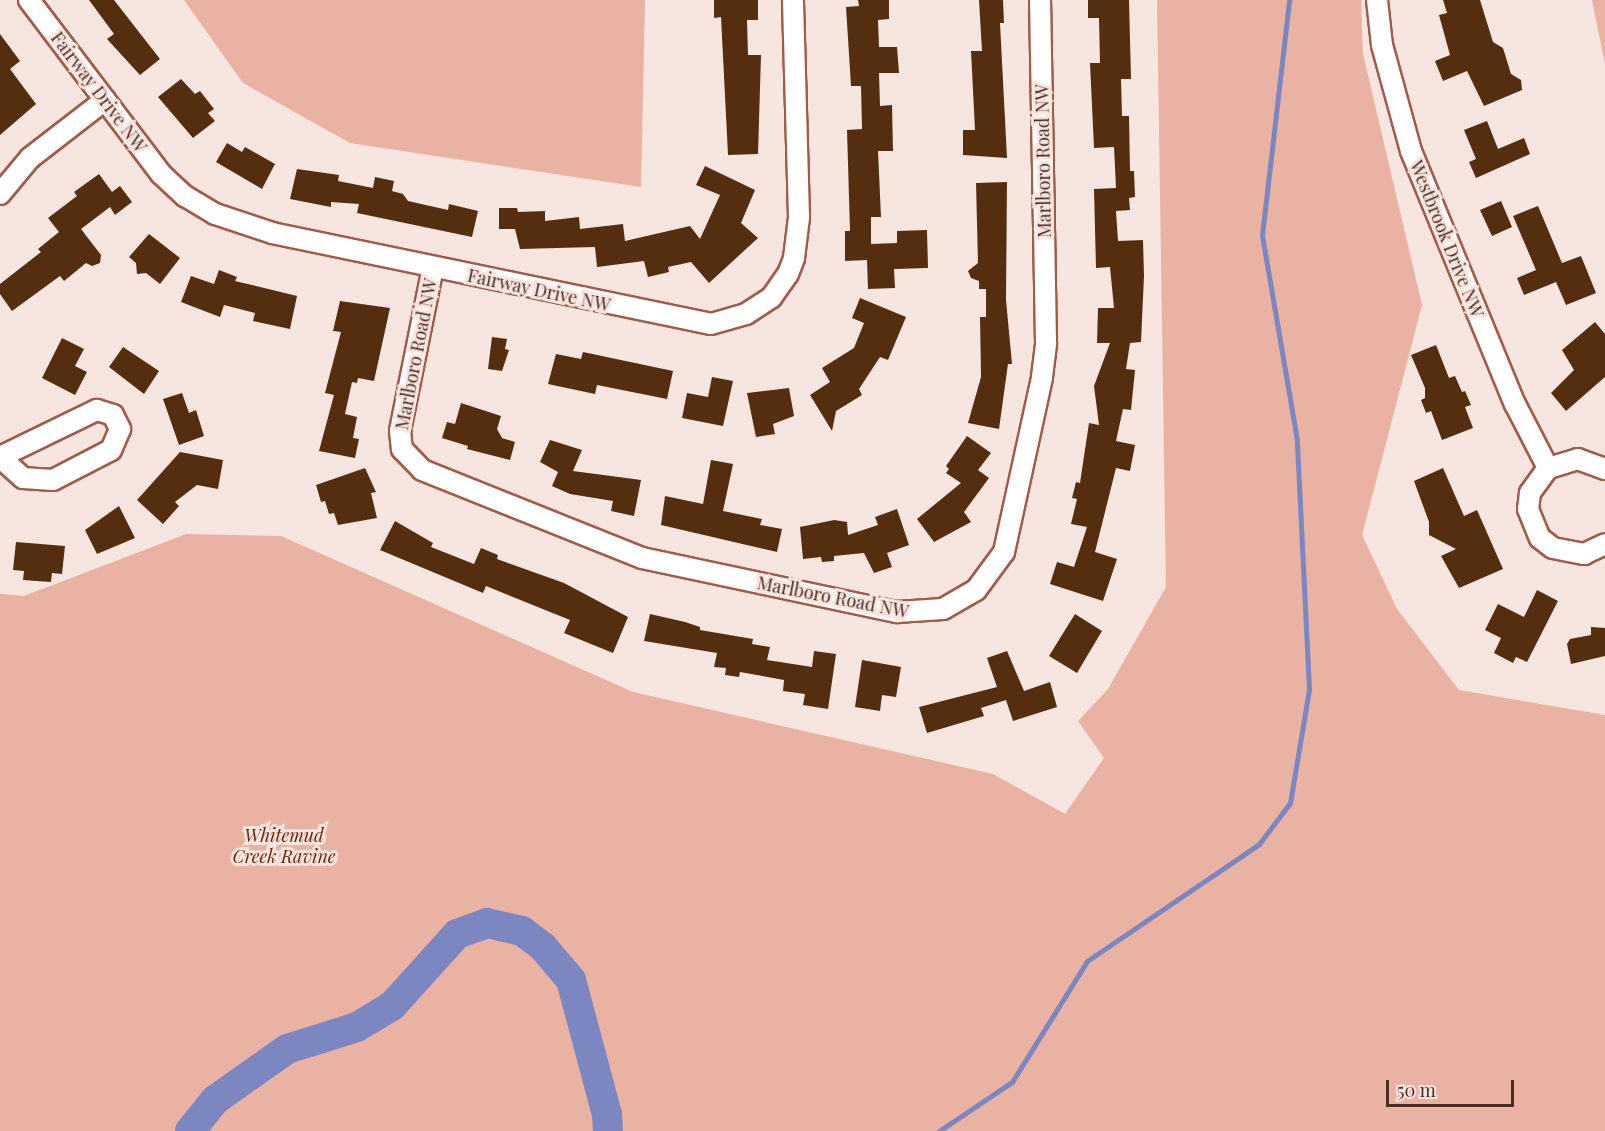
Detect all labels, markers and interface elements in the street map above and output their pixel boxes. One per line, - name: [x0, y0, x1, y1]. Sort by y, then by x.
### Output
- street label: Fairway Drive NW: [46, 27, 152, 157]
- street label: Marlboro Road NW: [1031, 84, 1055, 238]
- street label: Westbrook Drive NW: [1406, 157, 1488, 321]
- street label: Fairway Drive NW: [465, 264, 613, 316]
- street label: Marlboro Road NW: [391, 276, 441, 432]
- street label: Marlboro Road NW: [755, 572, 911, 622]
- park label: Whitemud Creek Ravine: [232, 825, 336, 868]
- scale bar: [1389, 1068, 1516, 1106]
- text: 50 m: [1397, 1078, 1436, 1102]

